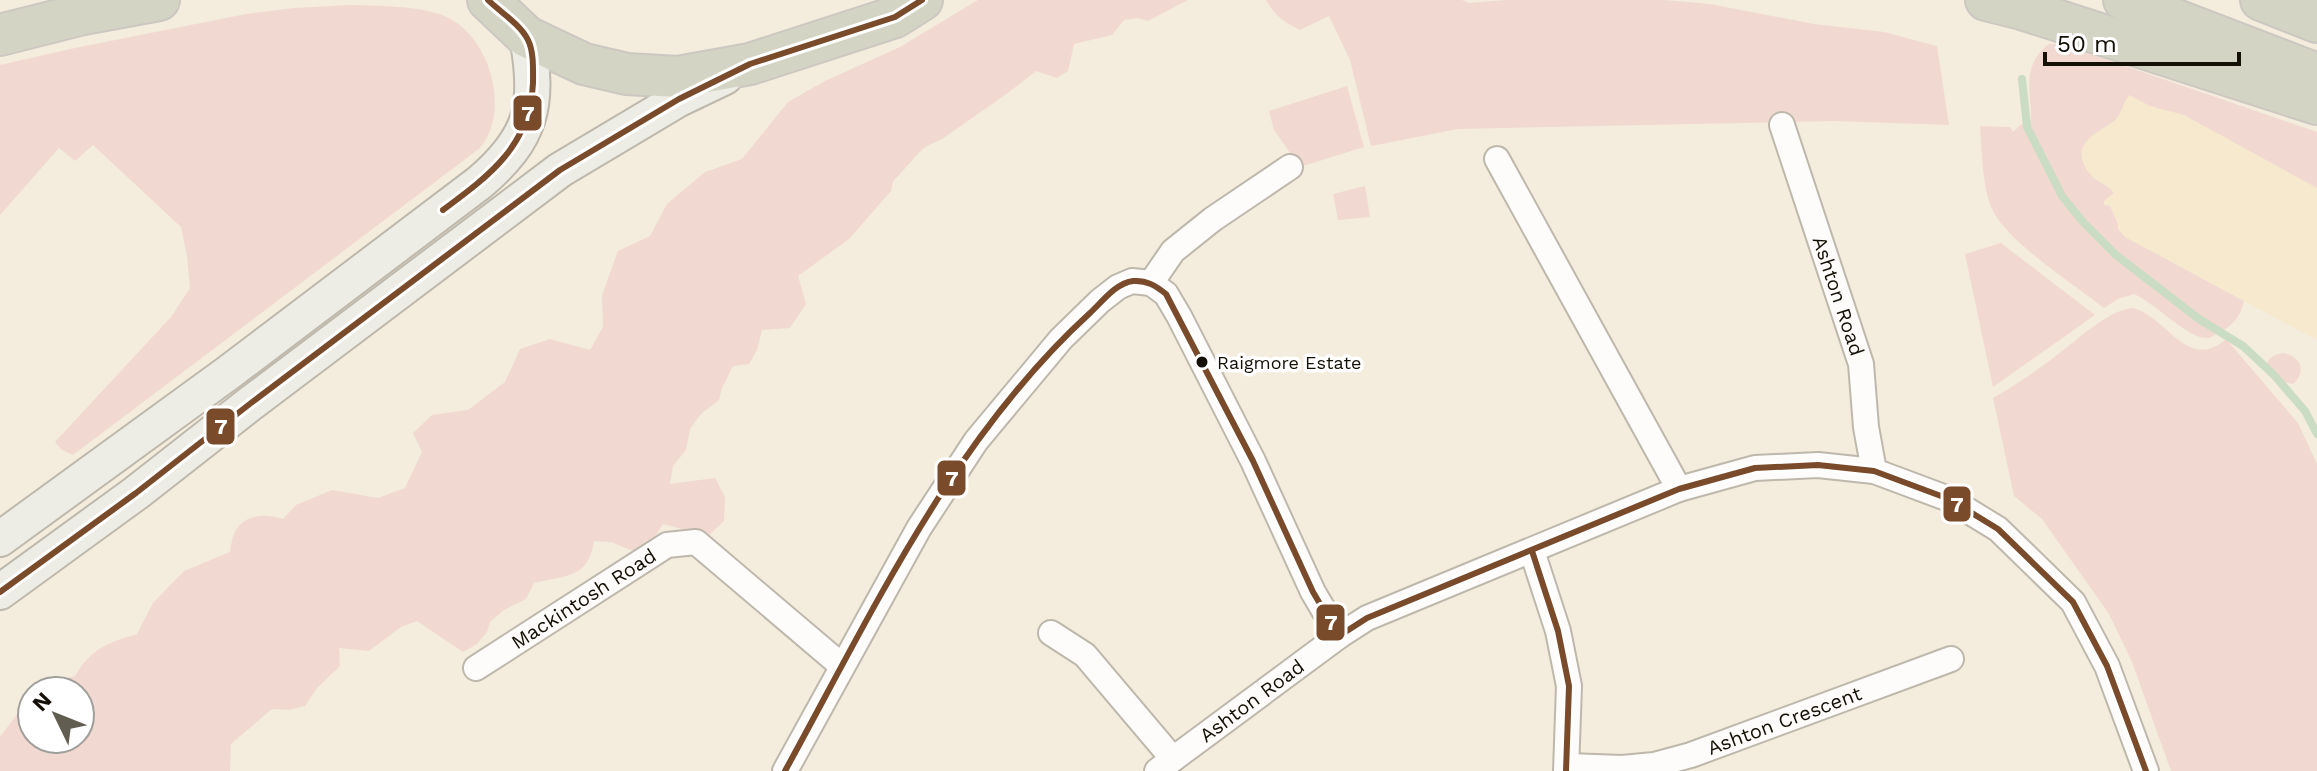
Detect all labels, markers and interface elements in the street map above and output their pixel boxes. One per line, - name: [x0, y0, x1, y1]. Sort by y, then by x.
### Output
- scale bar: [2045, 16, 2239, 66]
- text: 50 m: [2057, 30, 2117, 58]
- line badge: 7: [512, 94, 543, 132]
- text: 7: [521, 101, 535, 126]
- street label: Ashton Road: [1808, 233, 1869, 359]
- place label: Raigmore Estate: [1217, 352, 1361, 373]
- marker: Raigmore Estate: [1194, 354, 1210, 370]
- line badge: 7: [205, 407, 236, 446]
- text: 7: [214, 414, 228, 439]
- line badge: 7: [936, 459, 967, 497]
- text: 7: [945, 466, 959, 491]
- line badge: 7: [1942, 485, 1972, 523]
- text: 7: [1950, 492, 1964, 517]
- street label: Mackintosh Road: [507, 543, 660, 654]
- line badge: 7: [1315, 603, 1346, 642]
- text: 7: [1324, 610, 1338, 635]
- street label: Ashton Road: [1195, 654, 1309, 747]
- north arrow: [16, 675, 96, 755]
- street label: Ashton Crescent: [1704, 681, 1865, 760]
- text: N: [27, 687, 56, 716]

